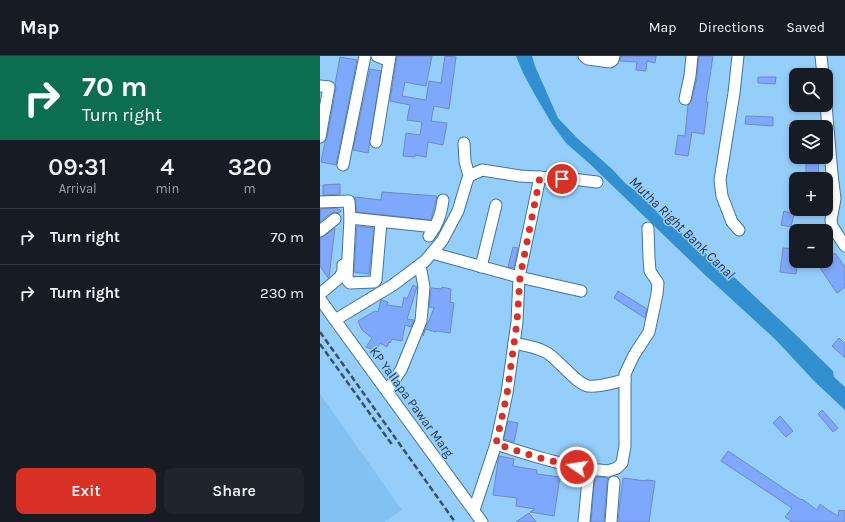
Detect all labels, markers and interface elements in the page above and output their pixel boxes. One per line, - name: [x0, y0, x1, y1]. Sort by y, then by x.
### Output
- text: Map: [20, 17, 59, 39]
- text: Map: [649, 19, 677, 36]
- text: Directions: [699, 19, 764, 36]
- text: Saved: [786, 19, 825, 36]
- map controls: [789, 68, 833, 268]
- button: search: [789, 68, 833, 112]
- text: 70 m: [82, 70, 147, 103]
- icon: right: [16, 72, 68, 124]
- text: Turn right: [82, 104, 162, 126]
- button: layers: [789, 120, 833, 164]
- text: 09:31: [48, 153, 107, 181]
- text: 4: [160, 153, 174, 181]
- text: 320: [228, 153, 272, 181]
- pin: [545, 162, 579, 196]
- icon: arrive: [551, 168, 573, 190]
- button: +: [789, 172, 833, 216]
- water label: Mutha Right Bank Canal: [626, 173, 739, 283]
- text: Arrival: [59, 181, 97, 196]
- text: min: [155, 181, 179, 196]
- text: m: [244, 181, 256, 196]
- button: −: [789, 224, 833, 268]
- icon: right: [16, 226, 38, 248]
- text: Turn right: [50, 228, 120, 246]
- text: 70 m: [270, 228, 304, 246]
- icon: right: [16, 282, 38, 304]
- text: Turn right: [50, 284, 120, 302]
- text: 230 m: [260, 284, 304, 302]
- street label: KP Yallapa Pawar Marg: [367, 344, 457, 461]
- position arrow: [556, 446, 598, 488]
- button: Exit: [16, 468, 156, 514]
- button: Share: [164, 468, 304, 514]

